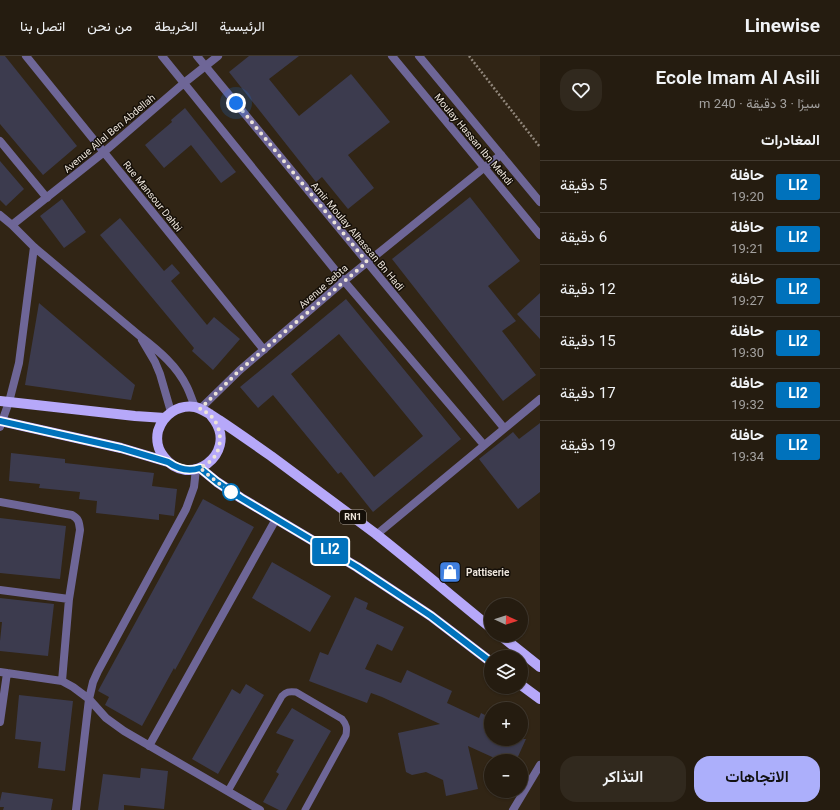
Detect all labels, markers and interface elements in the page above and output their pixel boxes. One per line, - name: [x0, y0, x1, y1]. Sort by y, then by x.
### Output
- text: Linewise: [745, 13, 820, 42]
- text: اتصل بنا: [20, 17, 65, 39]
- text: من نحن: [87, 17, 132, 39]
- text: الخريطة: [154, 17, 198, 39]
- text: الرئيسية: [220, 17, 265, 39]
- text: Ecole Imam Al Asili: [656, 65, 820, 94]
- button: heart: [560, 69, 602, 111]
- street label: Avenue Allal Ben Abdellah: [61, 91, 159, 177]
- street label: Moulay Hassan Ibn Mehdi: [430, 91, 516, 189]
- your location: [226, 93, 246, 113]
- text: سيرًا · 3 دقيقة · 240 m: [699, 95, 820, 115]
- text: المغادرات: [761, 130, 820, 153]
- street label: Rue Mansour Dahbi: [119, 158, 185, 236]
- text: حافلة: [730, 165, 764, 188]
- text: 5 دقيقة: [560, 175, 607, 198]
- text: LI2: [788, 176, 808, 198]
- street label: Amir Moulay Alhassan Bn Hadi: [307, 179, 407, 295]
- text: 19:20: [731, 188, 764, 208]
- text: حافلة: [730, 217, 764, 240]
- text: 6 دقيقة: [560, 227, 607, 250]
- text: LI2: [788, 228, 808, 250]
- text: 19:21: [731, 240, 764, 260]
- street label: Avenue Sebta: [296, 261, 352, 313]
- text: حافلة: [730, 269, 764, 292]
- text: 12 دقيقة: [560, 279, 616, 302]
- text: LI2: [788, 280, 808, 302]
- text: 19:27: [731, 292, 764, 312]
- text: حافلة: [730, 321, 764, 344]
- text: 15 دقيقة: [560, 331, 616, 354]
- text: LI2: [788, 332, 808, 354]
- text: 19:30: [731, 344, 764, 364]
- text: حافلة: [730, 373, 764, 396]
- text: 17 دقيقة: [560, 383, 616, 406]
- text: LI2: [788, 384, 808, 406]
- text: 19:32: [731, 396, 764, 416]
- text: حافلة: [730, 425, 764, 448]
- text: 19 دقيقة: [560, 435, 616, 458]
- text: LI2: [788, 436, 808, 458]
- text: 19:34: [731, 448, 764, 468]
- unlabelled marker: [222, 483, 240, 501]
- road number: RN1: [340, 510, 366, 524]
- line badge: LI2: [307, 538, 353, 564]
- text: LI2: [320, 540, 340, 562]
- shop icon: Pattiserie: [437, 559, 463, 585]
- place label: Pattiserie: [466, 566, 510, 581]
- north arrow: [484, 598, 528, 642]
- map controls: [484, 598, 528, 798]
- button: layers: [484, 650, 528, 694]
- button: +: [484, 702, 528, 746]
- button: −: [484, 754, 528, 798]
- button: التذاكر: [560, 756, 686, 802]
- button: الاتجاهات: [694, 756, 820, 802]

